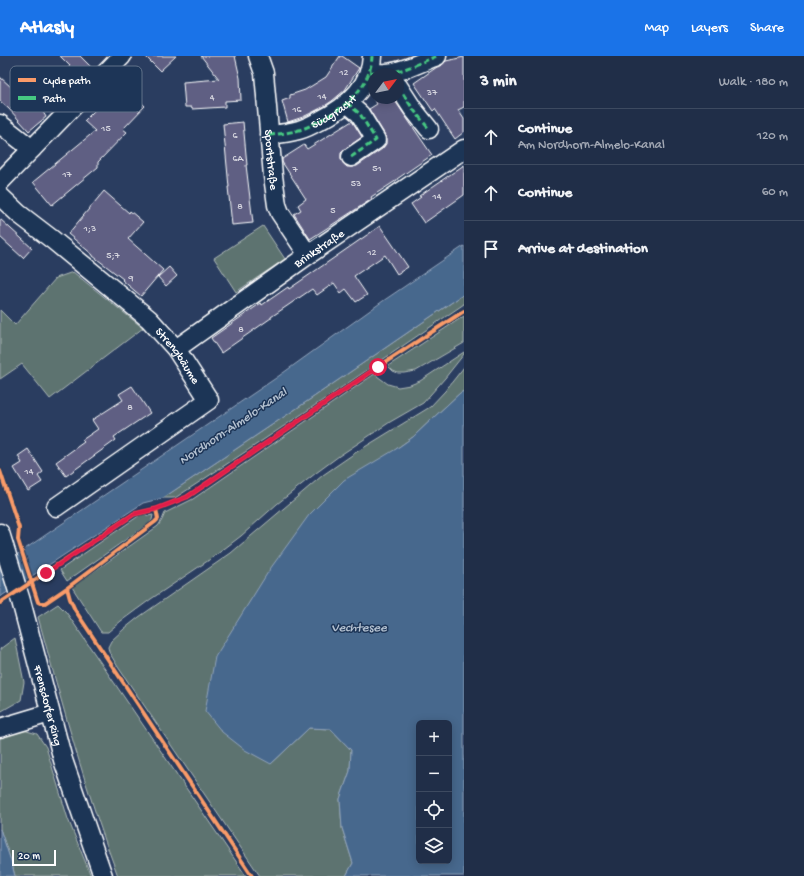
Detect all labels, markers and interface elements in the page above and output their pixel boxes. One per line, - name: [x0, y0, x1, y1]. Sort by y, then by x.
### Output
- text: Atlasly: [20, 17, 74, 40]
- text: Map: [645, 20, 669, 37]
- text: Layers: [691, 20, 728, 37]
- text: Share: [750, 20, 784, 37]
- legend: [10, 66, 142, 112]
- house number: 12: [339, 67, 349, 79]
- north arrow: [368, 68, 404, 104]
- text: 3 min: [480, 72, 517, 92]
- text: Walk · 180 m: [719, 75, 788, 90]
- text: Cycle path: [43, 76, 91, 88]
- house number: 37: [426, 87, 438, 99]
- house number: 14: [317, 91, 327, 103]
- house number: 4: [210, 92, 215, 104]
- street label: Südgracht: [309, 92, 361, 133]
- text: Path: [42, 94, 66, 106]
- house number: 16: [291, 104, 302, 116]
- text: Continue: [518, 120, 572, 138]
- house number: 15: [100, 123, 111, 135]
- icon: ahead: [480, 126, 502, 148]
- street label: Sportstraße: [260, 129, 280, 192]
- text: 120 m: [757, 129, 788, 144]
- house number: 6: [232, 130, 238, 142]
- text: Am Nordhorn-Almelo-Kanal: [518, 138, 665, 153]
- house number: 6A: [233, 153, 245, 165]
- house number: 51: [372, 163, 382, 175]
- house number: 7: [291, 164, 298, 176]
- house number: 17: [61, 169, 72, 181]
- house number: 53: [351, 178, 361, 190]
- icon: ahead: [480, 182, 502, 204]
- text: Continue: [518, 184, 572, 202]
- text: 60 m: [762, 185, 788, 200]
- house number: 14: [432, 191, 442, 203]
- house number: 8: [237, 201, 243, 213]
- house number: 5: [330, 205, 336, 217]
- house number: 1;3: [83, 223, 96, 235]
- street label: Brinkstraße: [291, 227, 348, 272]
- icon: arrive: [480, 238, 502, 260]
- text: Arrive at destination: [518, 240, 648, 258]
- house number: 12: [367, 247, 377, 259]
- house number: 5;7: [106, 250, 121, 262]
- house number: 9: [127, 273, 134, 285]
- house number: 8: [238, 324, 244, 336]
- street label: Strengbäume: [151, 326, 202, 388]
- route start: [369, 358, 387, 376]
- water label: Nordhorn-Almelo-Kanal: [177, 385, 291, 469]
- house number: 8: [127, 402, 133, 414]
- house number: 14: [24, 466, 34, 478]
- route end: [37, 564, 55, 582]
- water label: Vechtesee: [331, 621, 388, 636]
- street label: Frensdorfer Ring: [29, 663, 64, 748]
- map controls: [416, 720, 452, 864]
- button: +: [416, 720, 452, 756]
- button: −: [416, 756, 452, 792]
- button: locate: [416, 792, 452, 828]
- button: layers: [416, 828, 452, 864]
- scale bar: [12, 848, 56, 867]
- text: 20 m: [18, 851, 40, 863]

